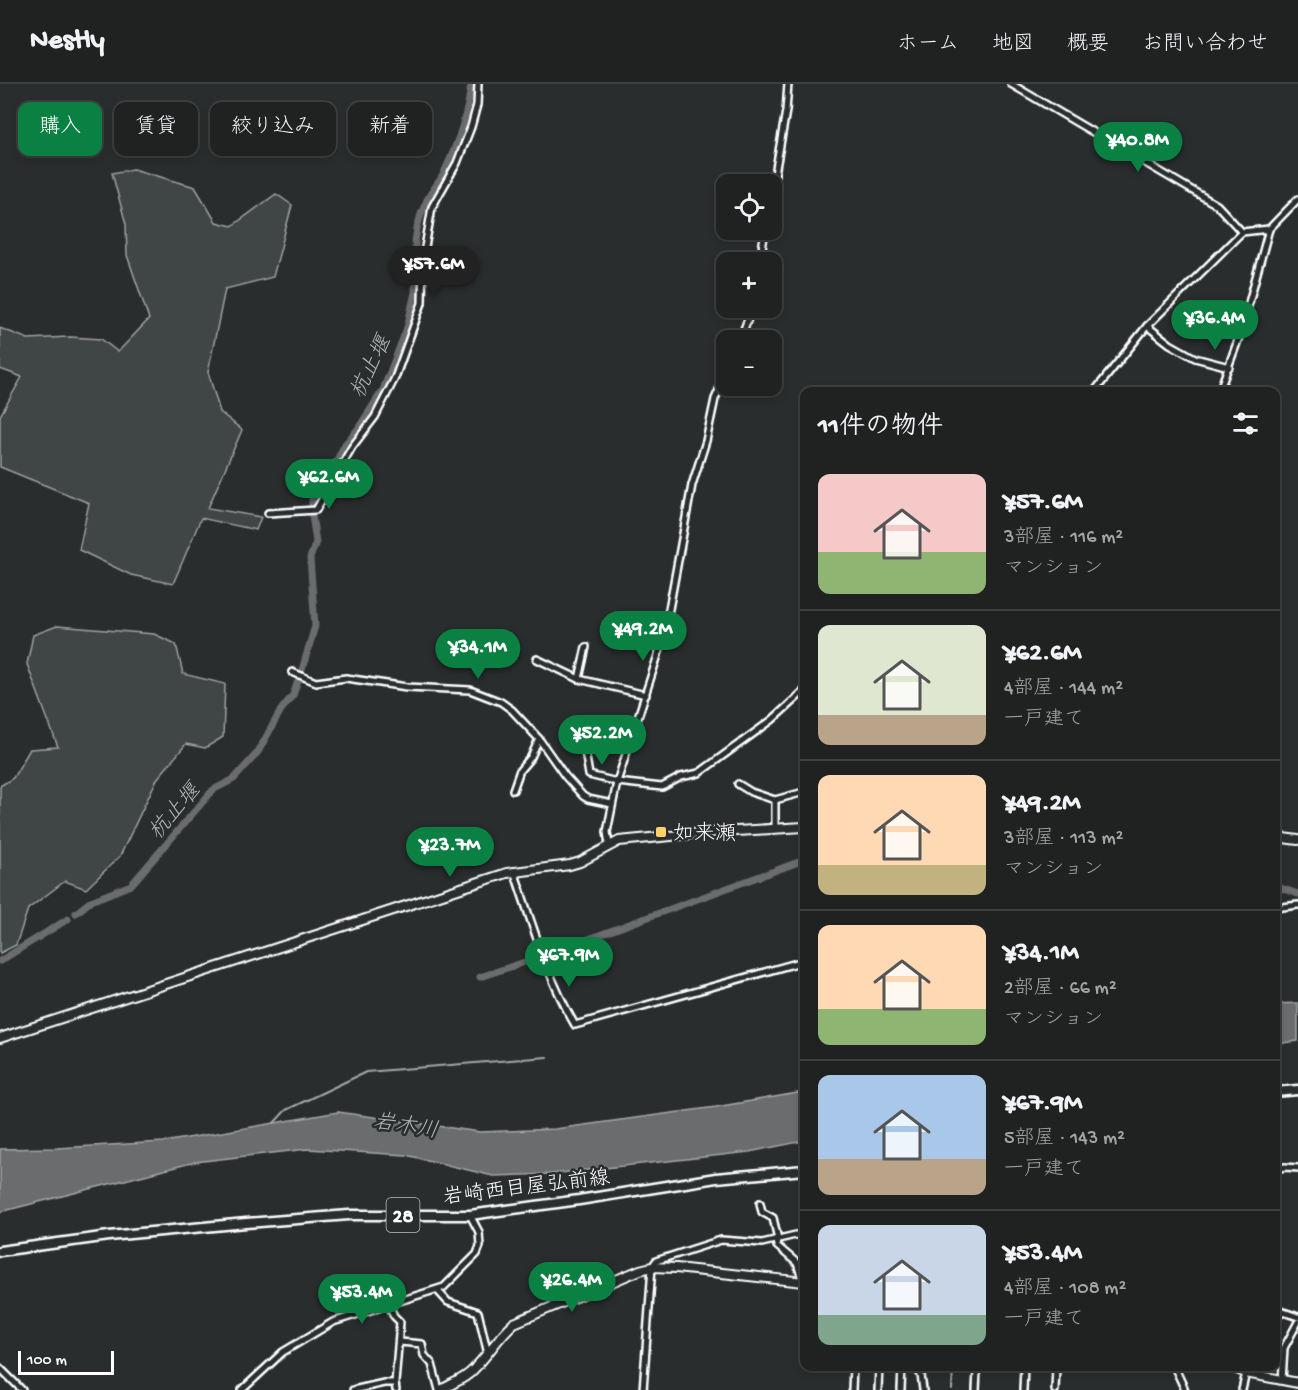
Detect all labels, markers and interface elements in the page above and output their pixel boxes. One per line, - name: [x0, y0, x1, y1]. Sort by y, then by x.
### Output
- text: Nestly: [30, 25, 104, 58]
- text: ホーム: [897, 33, 959, 58]
- text: 地図: [992, 33, 1034, 58]
- text: 概要: [1067, 33, 1109, 58]
- text: お問い合わせ: [1142, 33, 1268, 58]
- chip: 購入: [18, 102, 102, 156]
- chip: 賃貸: [114, 102, 198, 156]
- chip: 絞り込み: [210, 102, 336, 156]
- chip: 新着: [348, 102, 432, 156]
- pin: ¥40.8M: [1089, 122, 1187, 173]
- text: ¥40.8M: [1107, 130, 1169, 153]
- map controls: [716, 174, 782, 396]
- button: locate: [716, 174, 782, 240]
- pin: ¥57.6M: [385, 246, 483, 297]
- button: +: [716, 252, 782, 318]
- text: ¥57.6M: [404, 254, 464, 277]
- pin: ¥36.4M: [1166, 300, 1264, 351]
- text: ¥36.4M: [1185, 308, 1245, 331]
- water label: 杭止堰: [346, 330, 400, 403]
- button: −: [716, 330, 782, 396]
- icon: filters: [1229, 407, 1262, 440]
- text: 11件の物件: [818, 413, 943, 444]
- pin: ¥62.6M: [280, 459, 378, 510]
- text: ¥62.6M: [299, 467, 359, 490]
- text: ¥57.6M: [1004, 488, 1083, 519]
- icon: home: [866, 498, 938, 570]
- text: 3部屋 · 116 m²: [1004, 527, 1123, 550]
- text: マンション: [1004, 558, 1103, 581]
- pin: ¥49.2M: [594, 611, 692, 662]
- text: ¥49.2M: [614, 619, 672, 642]
- pin: ¥34.1M: [429, 629, 527, 680]
- text: ¥34.1M: [449, 637, 507, 660]
- text: ¥62.6M: [1004, 639, 1081, 670]
- icon: home: [866, 649, 938, 721]
- text: 4部屋 · 144 m²: [1004, 678, 1123, 701]
- text: 一戸建て: [1004, 709, 1084, 732]
- pin: ¥52.2M: [553, 715, 651, 766]
- text: ¥52.2M: [572, 723, 632, 746]
- water label: 杭止堰: [144, 777, 209, 846]
- text: ¥49.2M: [1004, 789, 1080, 820]
- icon: home: [866, 799, 938, 871]
- place label: 如来瀬: [673, 821, 736, 848]
- marker: 如来瀬: [654, 825, 668, 839]
- pin: ¥23.7M: [401, 827, 499, 878]
- text: 3部屋 · 113 m²: [1004, 828, 1124, 851]
- text: ¥23.7M: [420, 835, 480, 858]
- text: マンション: [1004, 859, 1103, 882]
- pin: ¥67.9M: [520, 937, 618, 988]
- text: ¥34.1M: [1004, 939, 1079, 970]
- text: ¥67.9M: [539, 945, 599, 968]
- icon: home: [866, 949, 938, 1021]
- text: 2部屋 · 66 m²: [1004, 978, 1117, 1001]
- text: マンション: [1004, 1009, 1103, 1032]
- text: ¥67.9M: [1004, 1089, 1082, 1120]
- icon: home: [866, 1099, 938, 1171]
- water label: 岩木川: [371, 1109, 440, 1146]
- text: 5部屋 · 143 m²: [1004, 1128, 1125, 1151]
- text: 一戸建て: [1004, 1159, 1084, 1182]
- street label: 岩崎西目屋弘前線: [441, 1166, 611, 1212]
- road number: 28: [386, 1198, 420, 1232]
- text: ¥53.4M: [1004, 1239, 1082, 1270]
- icon: home: [866, 1249, 938, 1321]
- pin: ¥26.4M: [523, 1262, 621, 1313]
- text: ¥26.4M: [543, 1270, 601, 1293]
- pin: ¥53.4M: [313, 1274, 411, 1325]
- text: 4部屋 · 108 m²: [1004, 1278, 1126, 1301]
- text: ¥53.4M: [332, 1282, 392, 1305]
- text: 一戸建て: [1004, 1309, 1084, 1332]
- scale bar: [18, 1348, 114, 1376]
- text: 100 m: [27, 1352, 67, 1371]

